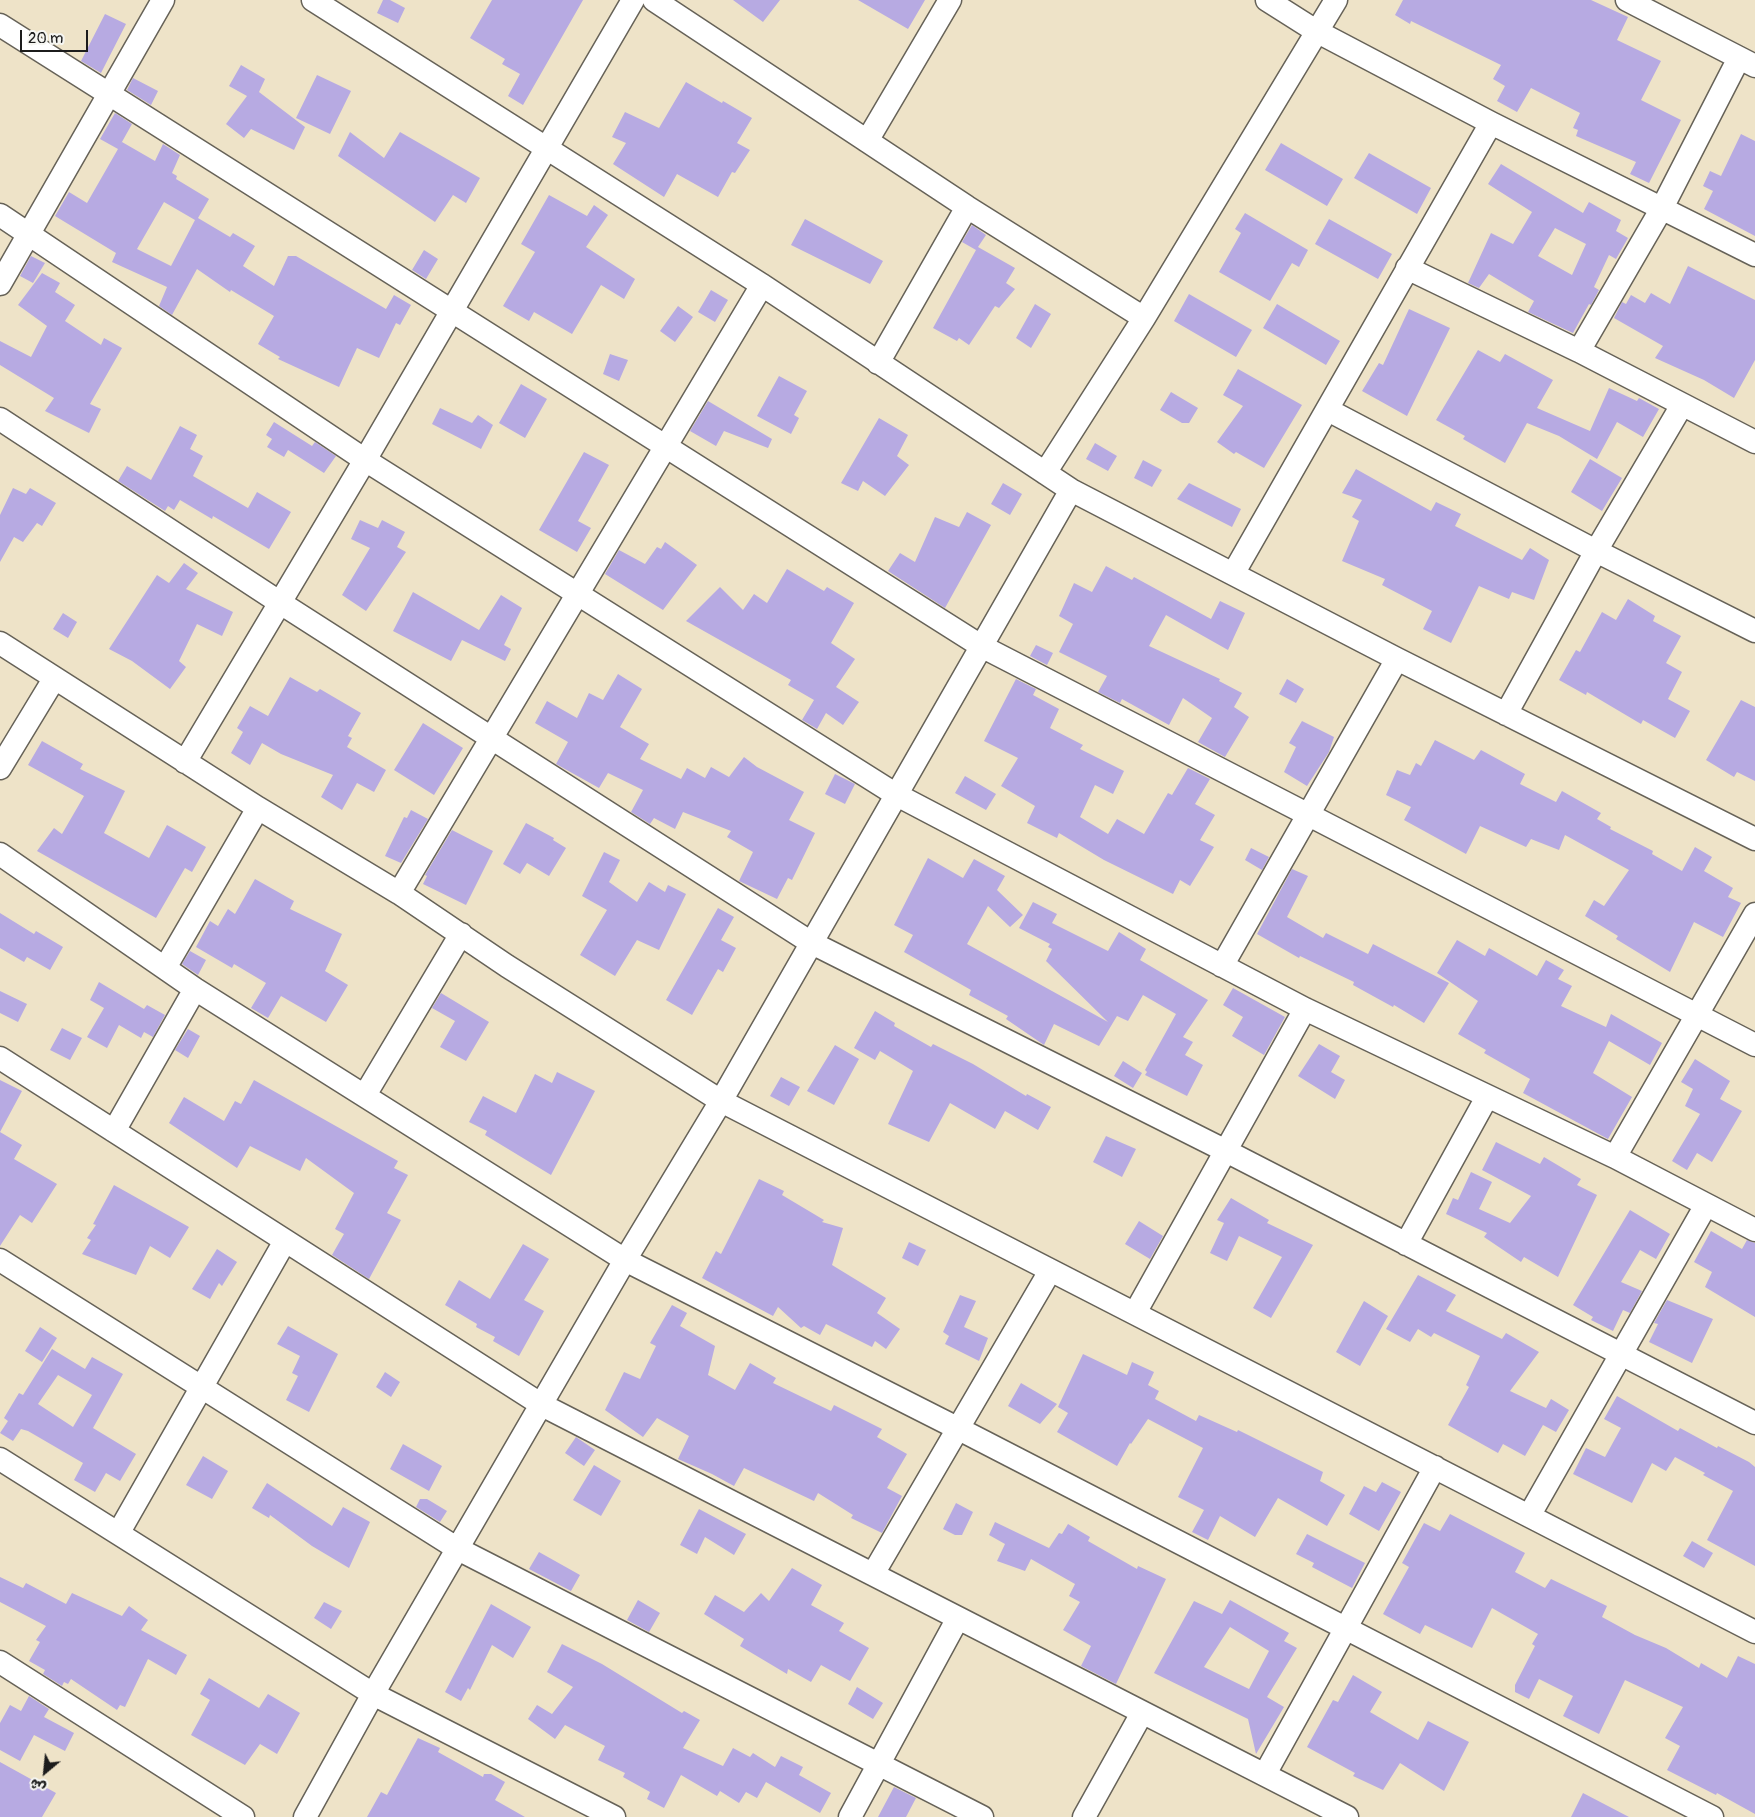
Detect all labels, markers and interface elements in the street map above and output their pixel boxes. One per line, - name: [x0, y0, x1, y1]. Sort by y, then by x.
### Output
- scale bar: [22, 20, 90, 52]
- text: 20 m: [28, 29, 63, 48]
- north arrow: [20, 1747, 70, 1797]
- text: ش: [27, 1775, 49, 1797]

